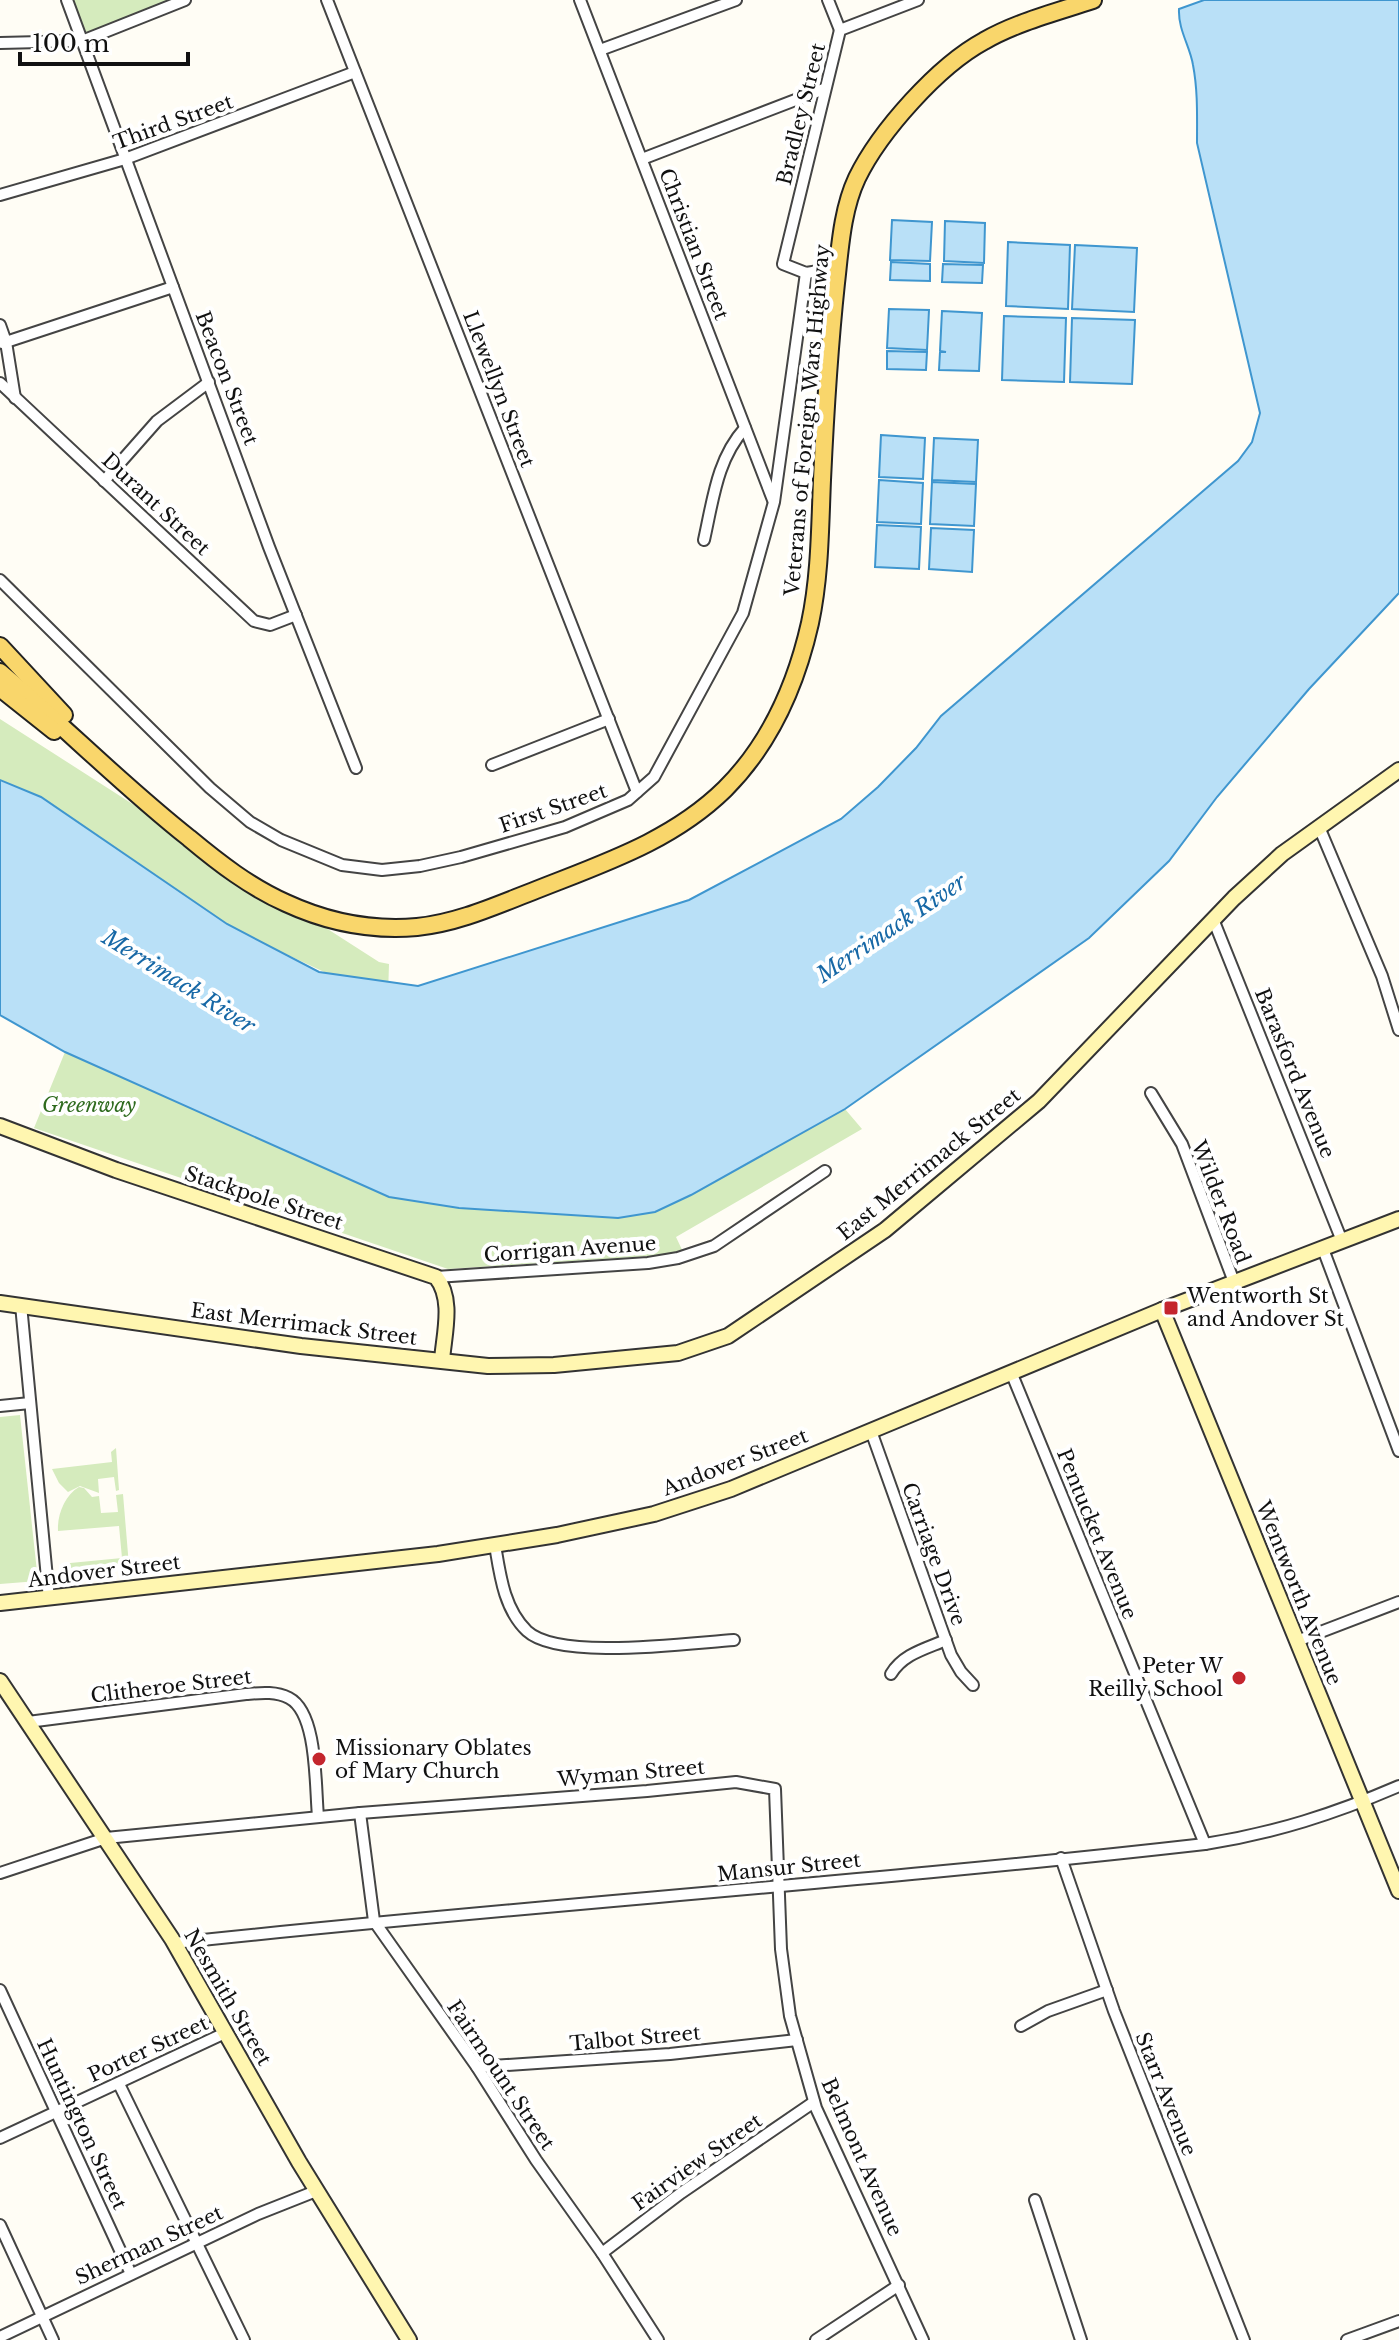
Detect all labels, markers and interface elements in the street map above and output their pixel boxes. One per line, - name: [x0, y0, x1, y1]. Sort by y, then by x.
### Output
- scale bar: [20, 16, 188, 66]
- text: 100 m: [32, 29, 110, 58]
- street label: Bradley Street: [772, 40, 830, 187]
- street label: Third Street: [110, 89, 236, 155]
- street label: Christian Street: [654, 165, 734, 324]
- street label: Veterans of Foreign Wars Highway: [780, 243, 834, 598]
- street label: Llewellyn Street: [458, 307, 540, 471]
- street label: Beacon Street: [190, 308, 264, 449]
- street label: Durant Street: [97, 448, 215, 560]
- street label: First Street: [496, 778, 610, 838]
- water label: Merrimack River: [810, 868, 972, 989]
- water label: Merrimack River: [97, 923, 261, 1040]
- street label: Barasford Avenue: [1250, 985, 1340, 1161]
- street label: East Merrimack Street: [833, 1083, 1025, 1245]
- park label: Greenway: [42, 1093, 137, 1117]
- street label: Wilder Road: [1186, 1136, 1255, 1267]
- street label: Stackpole Street: [182, 1161, 347, 1235]
- street label: Corrigan Avenue: [483, 1231, 657, 1267]
- place label: Wentworth St and Andover St: [1186, 1284, 1344, 1331]
- street label: East Merrimack Street: [189, 1298, 419, 1350]
- marker: Wentworth St and Andover St: [1162, 1299, 1180, 1317]
- street label: Andover Street: [658, 1423, 811, 1501]
- street label: Pentucket Avenue: [1052, 1445, 1142, 1623]
- street label: Carriage Drive: [897, 1479, 971, 1629]
- street label: Wentworth Avenue: [1251, 1496, 1347, 1689]
- street label: Andover Street: [25, 1550, 182, 1592]
- place label: Peter W Reilly School: [1088, 1654, 1223, 1701]
- street label: Clitheroe Street: [89, 1664, 253, 1708]
- marker: Peter W Reilly School: [1230, 1669, 1248, 1687]
- place label: Missionary Oblates of Mary Church: [335, 1736, 532, 1783]
- marker: Missionary Oblates of Mary Church: [310, 1750, 328, 1768]
- street label: Wyman Street: [555, 1755, 706, 1791]
- street label: Mansur Street: [716, 1847, 862, 1886]
- street label: Nesmith Street: [179, 1925, 277, 2070]
- street label: Fairmount Street: [442, 1996, 560, 2155]
- street label: Porter Street: [84, 2011, 212, 2087]
- street label: Talbot Street: [569, 2020, 702, 2056]
- street label: Starr Avenue: [1130, 2029, 1202, 2159]
- street label: Huntington Street: [32, 2035, 132, 2214]
- street label: Belmont Avenue: [816, 2074, 908, 2240]
- street label: Fairview Street: [628, 2108, 767, 2216]
- street label: Sherman Street: [71, 2200, 227, 2290]

